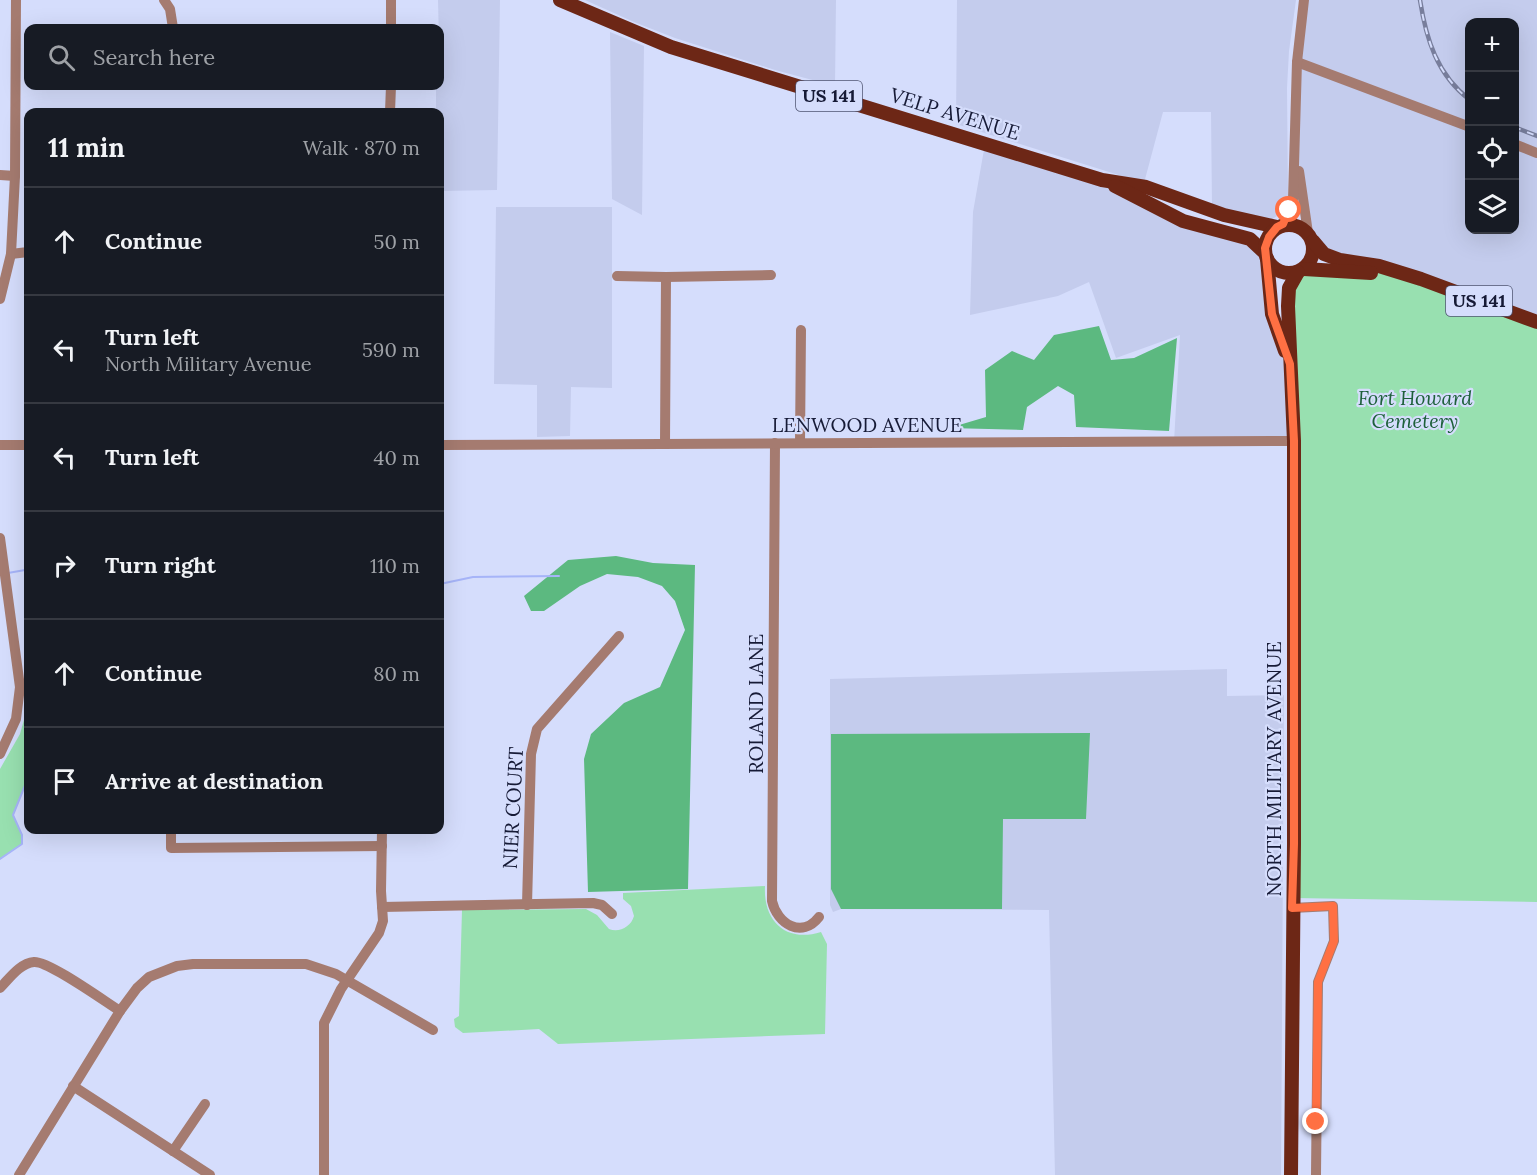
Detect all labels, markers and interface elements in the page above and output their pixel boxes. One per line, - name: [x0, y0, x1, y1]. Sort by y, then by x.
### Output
- map controls: [1465, 18, 1519, 234]
- button: +: [1465, 18, 1519, 72]
- search box: [24, 24, 444, 90]
- icon: search: [45, 41, 78, 74]
- text: Search here: [93, 43, 215, 71]
- button: −: [1465, 72, 1519, 126]
- road number: US 141: [796, 81, 862, 111]
- street label: VELP AVENUE: [886, 82, 1023, 145]
- button: locate: [1465, 126, 1519, 180]
- text: 11 min: [48, 131, 125, 164]
- text: Walk · 870 m: [303, 135, 420, 160]
- button: layers: [1465, 180, 1519, 234]
- route start: [1275, 196, 1301, 222]
- icon: ahead: [48, 225, 81, 258]
- text: Continue: [105, 227, 202, 255]
- text: 50 m: [374, 229, 420, 254]
- road number: US 141: [1446, 286, 1512, 316]
- text: Turn left: [105, 323, 199, 351]
- icon: left: [48, 333, 81, 366]
- text: 590 m: [362, 337, 420, 362]
- text: North Military Avenue: [105, 351, 312, 376]
- park label: Fort Howard Cemetery: [1358, 385, 1473, 433]
- street label: LENWOOD AVENUE: [772, 412, 962, 437]
- icon: left: [48, 441, 81, 474]
- text: Turn left: [105, 443, 199, 471]
- text: 40 m: [374, 445, 420, 470]
- icon: right: [48, 549, 81, 582]
- text: Turn right: [105, 551, 216, 579]
- text: 110 m: [370, 553, 420, 578]
- street label: ROLAND LANE: [743, 634, 768, 774]
- street label: NORTH MILITARY AVENUE: [1261, 641, 1286, 897]
- icon: ahead: [48, 657, 81, 690]
- text: Continue: [105, 659, 202, 687]
- text: 80 m: [373, 661, 420, 686]
- street label: NIER COURT: [497, 746, 528, 870]
- icon: arrive: [48, 765, 81, 798]
- text: Arrive at destination: [105, 767, 323, 795]
- route end: [1302, 1108, 1328, 1134]

